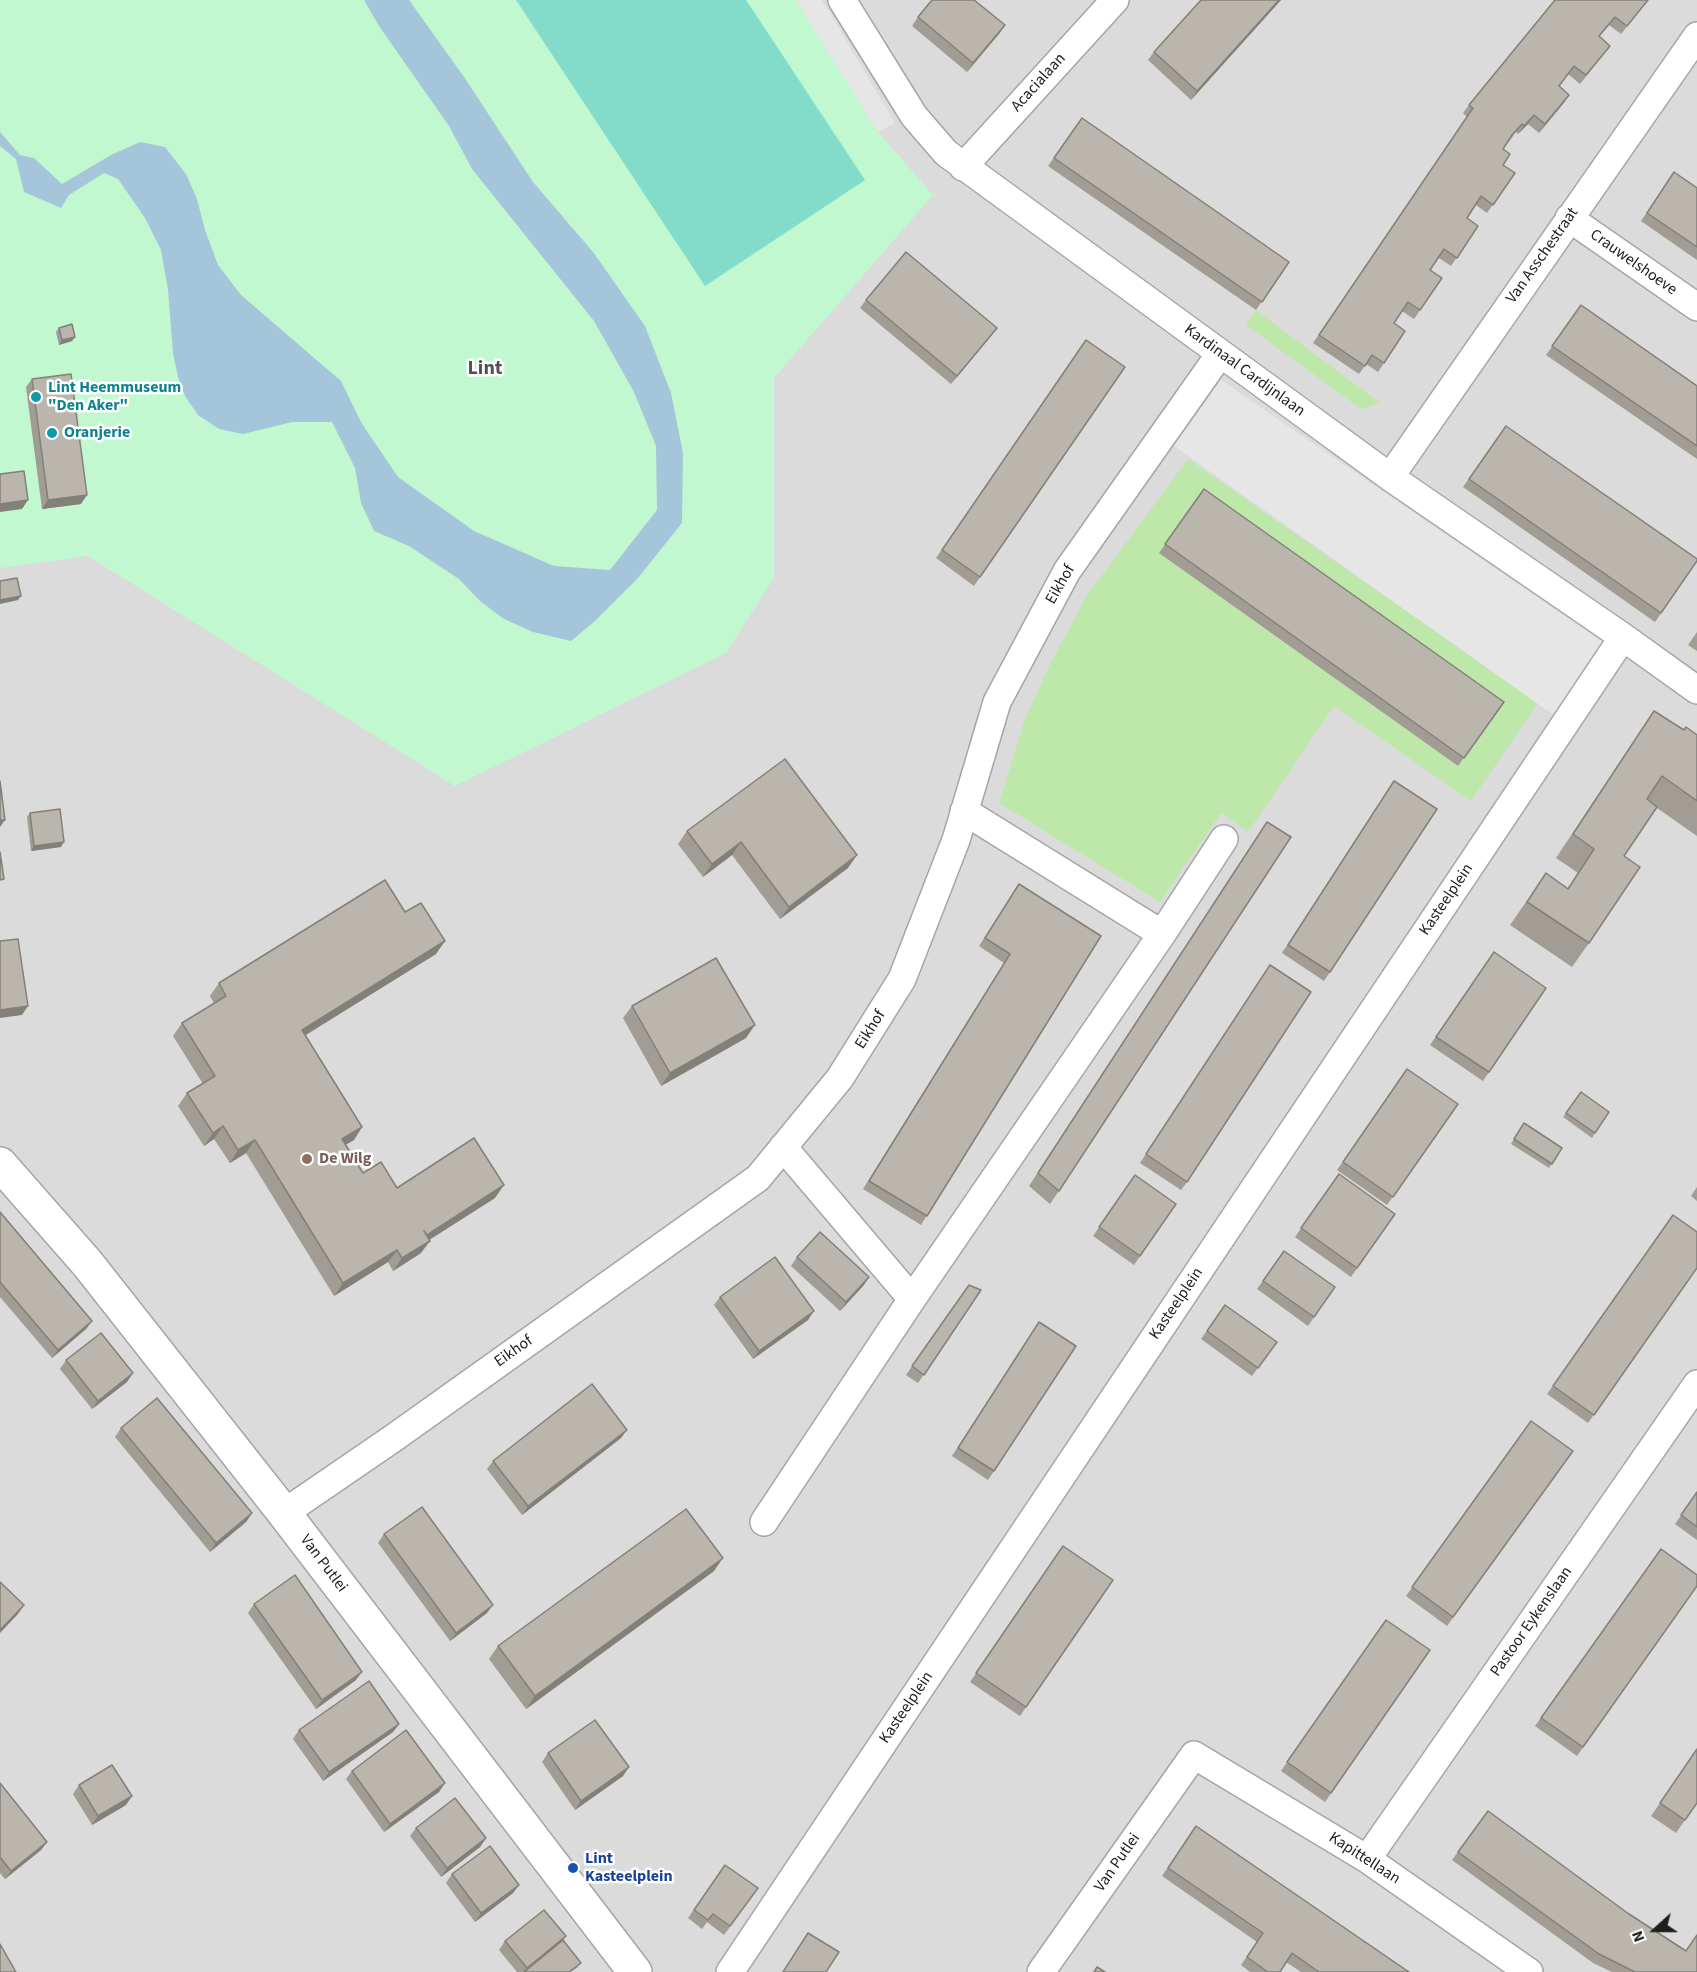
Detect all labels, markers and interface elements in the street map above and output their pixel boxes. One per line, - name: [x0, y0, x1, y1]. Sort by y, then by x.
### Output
- street label: Acacialaan: [1008, 50, 1070, 116]
- street label: Van Asschestraat: [1503, 204, 1583, 308]
- street label: Crauwelshoeve: [1586, 226, 1680, 300]
- street label: Kardinaal Cardijnlaan: [1180, 321, 1308, 421]
- district label: Lint: [468, 358, 502, 382]
- place label: Lint Heemmuseum "Den Aker": [48, 378, 181, 416]
- marker: Lint Heemmuseum "Den Aker": [29, 390, 43, 404]
- place label: Oranjerie: [64, 423, 130, 443]
- marker: Oranjerie: [45, 426, 59, 440]
- street label: Eikhof: [1042, 562, 1080, 608]
- street label: Kasteelplein: [1416, 860, 1478, 940]
- street label: Eikhof: [852, 1007, 890, 1053]
- place label: De Wilg: [319, 1149, 371, 1169]
- marker: De Wilg: [300, 1152, 314, 1166]
- street label: Kasteelplein: [1146, 1264, 1208, 1344]
- street label: Eikhof: [491, 1332, 537, 1372]
- street label: Van Putlei: [295, 1531, 351, 1597]
- street label: Pastoor Eykenslaan: [1487, 1563, 1577, 1681]
- street label: Kasteelplein: [876, 1668, 938, 1748]
- street label: Kapittellaan: [1325, 1829, 1403, 1889]
- street label: Van Putlei: [1091, 1830, 1145, 1896]
- place label: Lint Kasteelplein: [585, 1849, 673, 1887]
- marker: Lint Kasteelplein: [566, 1861, 580, 1875]
- north arrow: [1625, 1900, 1685, 1960]
- text: N: [1626, 1928, 1650, 1945]

